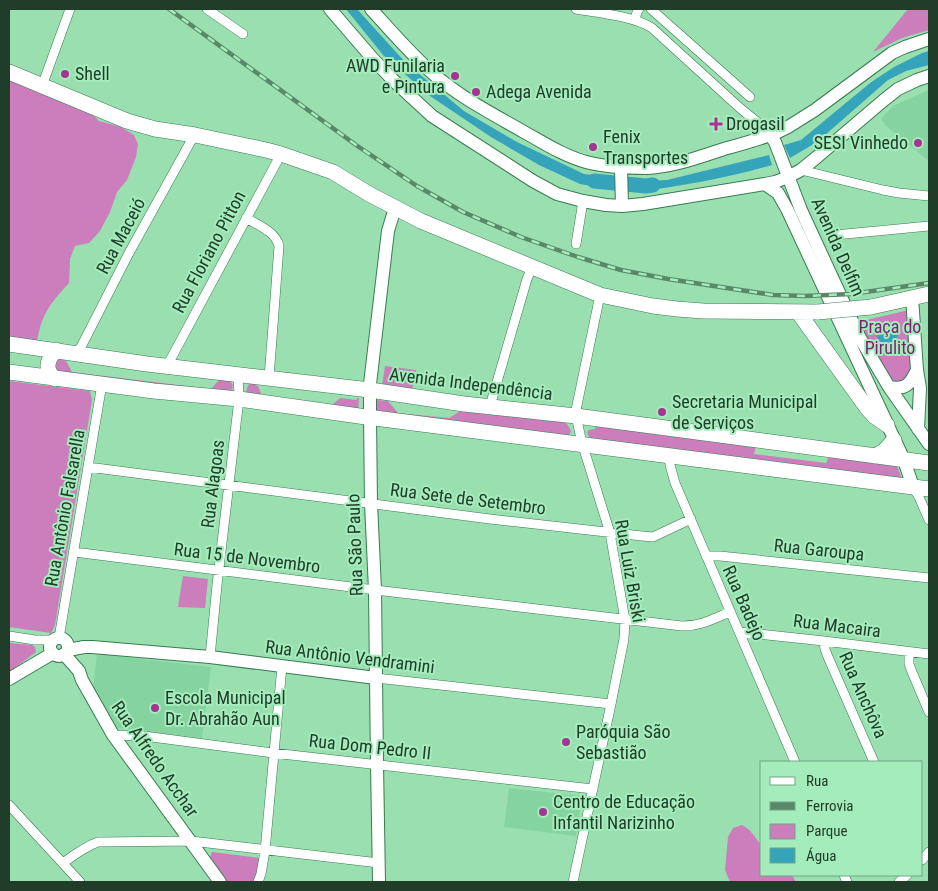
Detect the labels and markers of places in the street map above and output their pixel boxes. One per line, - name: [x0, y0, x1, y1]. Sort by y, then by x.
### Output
- place label: AWD Funilaria e Pintura: [346, 55, 445, 97]
- place label: Shell: [75, 63, 110, 84]
- marker: Shell: [59, 68, 71, 80]
- marker: AWD Funilaria e Pintura: [449, 70, 461, 82]
- place label: Adega Avenida: [486, 81, 592, 102]
- marker: Adega Avenida: [470, 86, 482, 98]
- place label: Drogasil: [726, 113, 785, 134]
- marker: Drogasil: [710, 118, 722, 130]
- place label: Fenix Transportes: [603, 126, 688, 168]
- place label: SESI Vinhedo: [814, 132, 908, 153]
- marker: SESI Vinhedo: [912, 137, 924, 149]
- marker: Fenix Transportes: [587, 141, 599, 153]
- place label: Secretaria Municipal de Serviços: [672, 391, 817, 433]
- marker: Secretaria Municipal de Serviços: [656, 406, 668, 418]
- place label: Escola Municipal Dr. Abrahão Aun: [165, 687, 286, 729]
- marker: Escola Municipal Dr. Abrahão Aun: [149, 702, 161, 714]
- place label: Paróquia São Sebastião: [576, 721, 670, 763]
- marker: Paróquia São Sebastião: [560, 736, 572, 748]
- place label: Centro de Educação Infantil Narizinho: [553, 791, 695, 833]
- marker: Centro de Educação Infantil Narizinho: [537, 806, 549, 818]

